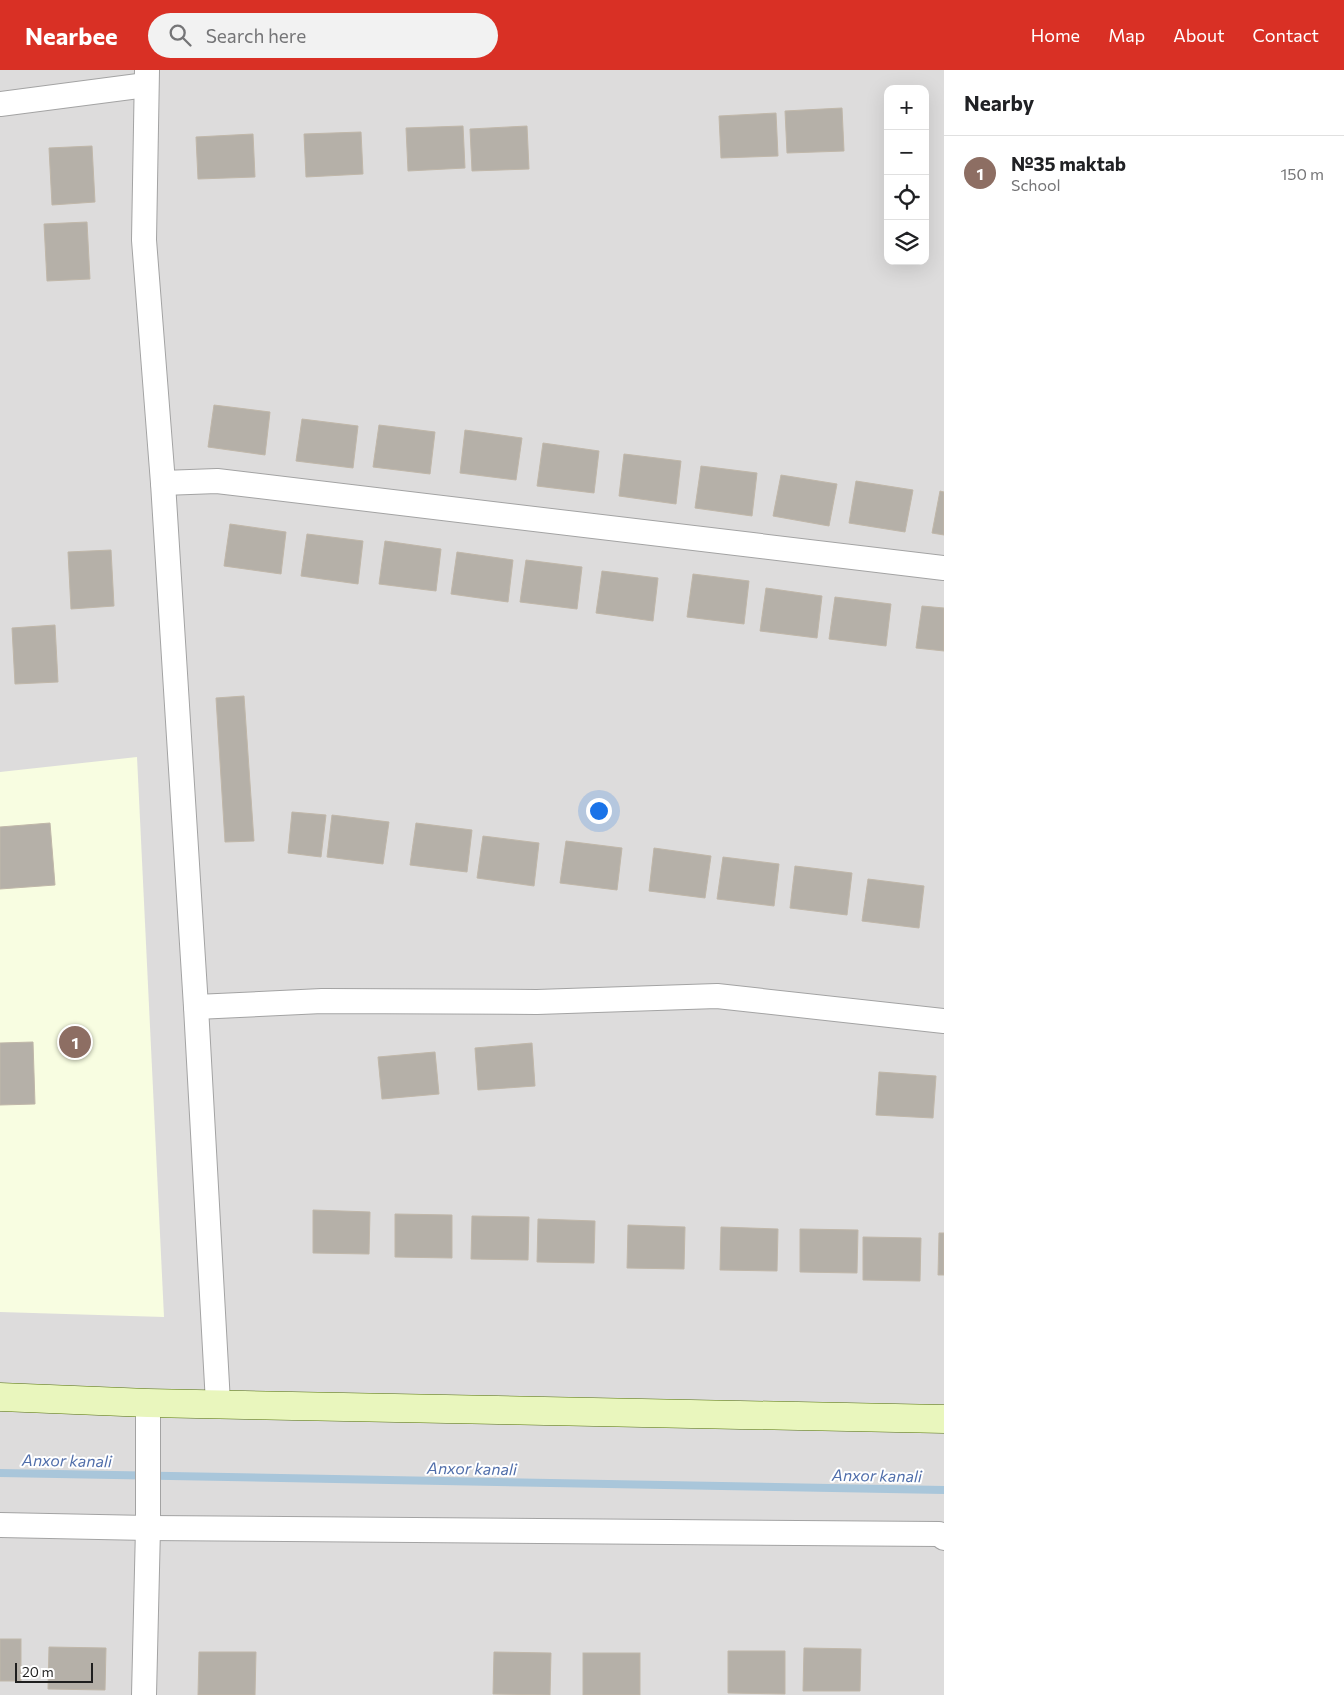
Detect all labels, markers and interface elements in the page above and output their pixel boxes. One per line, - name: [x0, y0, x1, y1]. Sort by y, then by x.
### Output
- search box: [148, 13, 498, 58]
- text: Nearbee: [25, 21, 118, 50]
- icon: search: [166, 21, 194, 49]
- text: Search here: [206, 24, 306, 47]
- text: Home: [1031, 24, 1080, 46]
- text: Map: [1108, 24, 1145, 46]
- text: About: [1173, 24, 1225, 46]
- text: Contact: [1253, 24, 1319, 46]
- map controls: [884, 85, 929, 265]
- button: +: [884, 85, 929, 130]
- text: Nearby: [964, 90, 1034, 115]
- button: −: [884, 130, 929, 175]
- text: №35 maktab: [1011, 152, 1126, 175]
- text: 1: [976, 164, 984, 183]
- text: 150 m: [1281, 164, 1324, 183]
- button: locate: [884, 175, 929, 220]
- text: School: [1011, 175, 1061, 194]
- button: layers: [884, 220, 929, 265]
- your location: [586, 798, 612, 824]
- pin: 1: [59, 1023, 91, 1061]
- water label: Anxor kanali: [21, 1450, 113, 1470]
- water label: Anxor kanali: [426, 1458, 518, 1478]
- water label: Anxor kanali: [831, 1465, 923, 1485]
- scale bar: [15, 1660, 92, 1683]
- text: 20 m: [22, 1663, 54, 1680]

